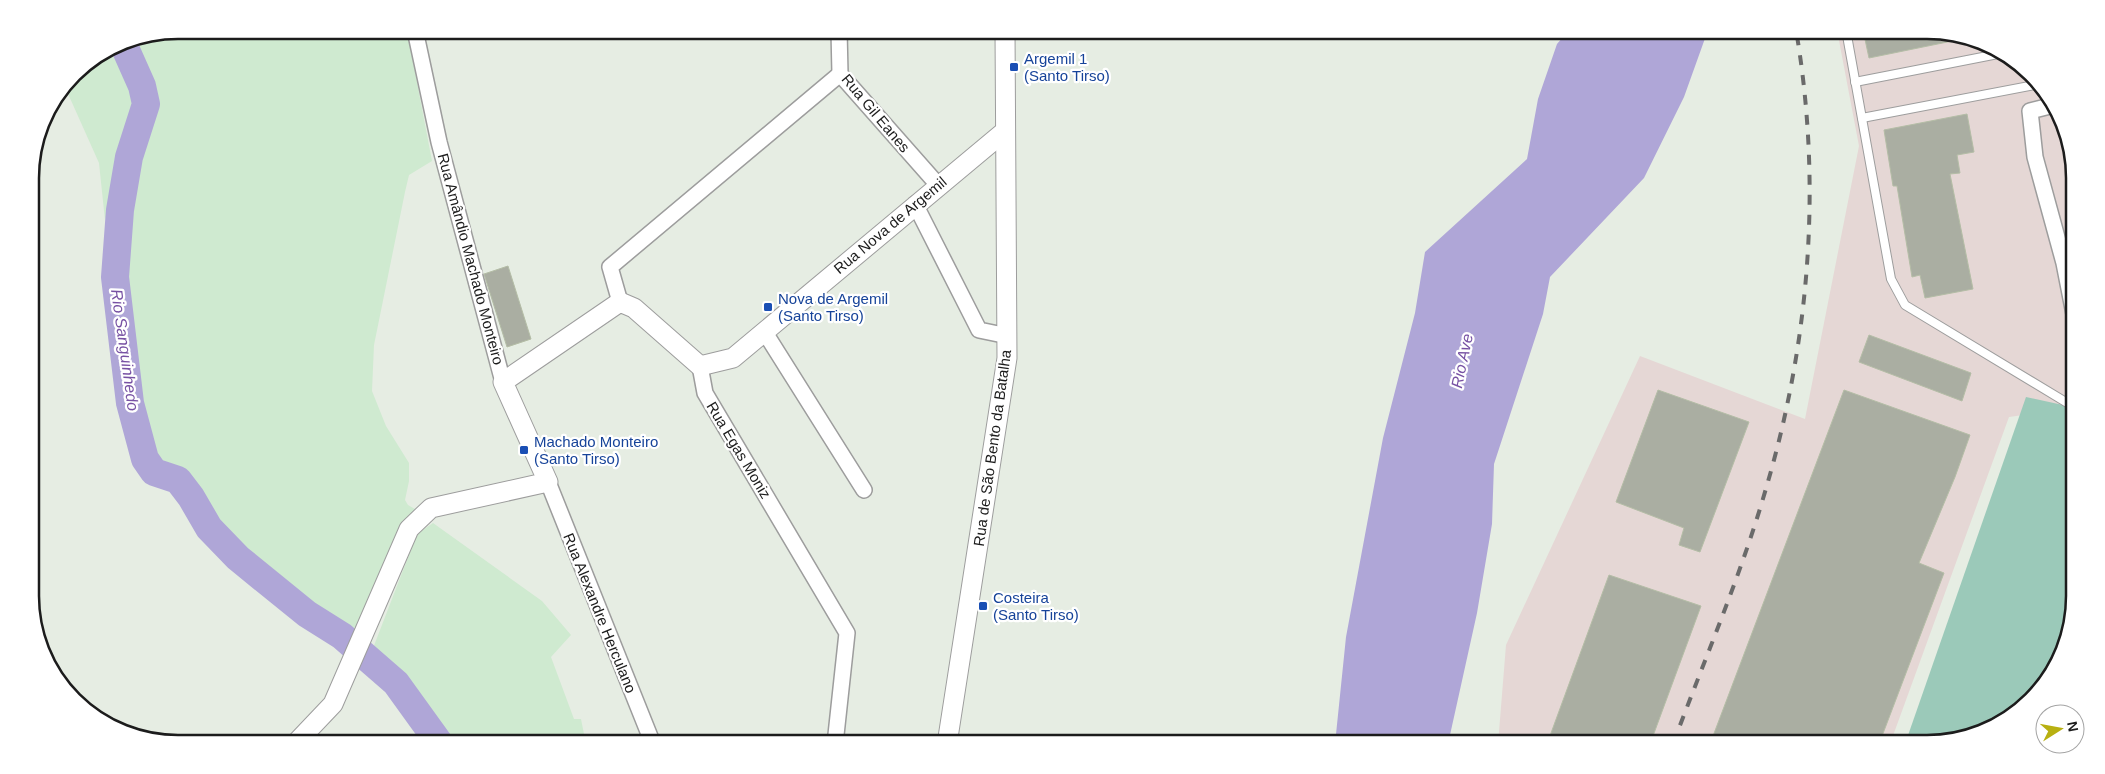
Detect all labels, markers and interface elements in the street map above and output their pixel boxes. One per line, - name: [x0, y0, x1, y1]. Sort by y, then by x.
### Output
- place label: Argemil 1 (Santo Tirso): [1024, 50, 1110, 84]
- marker: Argemil 1 (Santo Tirso): [1008, 61, 1020, 73]
- street label: Rua Gil Eanes: [838, 70, 914, 156]
- street label: Rua Amândio Machado Monteiro: [435, 151, 507, 367]
- street label: Rua Nova de Argemil: [830, 173, 950, 277]
- water label: Rio Sanguinhedo: [108, 288, 142, 412]
- place label: Nova de Argemil (Santo Tirso): [778, 290, 888, 324]
- marker: Nova de Argemil (Santo Tirso): [762, 301, 774, 313]
- water label: Rio Ave: [1448, 332, 1476, 390]
- street label: Rua de São Bento da Batalha: [970, 348, 1014, 547]
- street label: Rua Egas Moniz: [703, 398, 775, 502]
- place label: Machado Monteiro (Santo Tirso): [534, 433, 658, 467]
- marker: Machado Monteiro (Santo Tirso): [518, 444, 530, 456]
- street label: Rua Alexandre Herculano: [560, 531, 640, 695]
- place label: Costeira (Santo Tirso): [993, 589, 1079, 623]
- marker: Costeira (Santo Tirso): [977, 600, 989, 612]
- north arrow: [2035, 704, 2085, 754]
- text: N: [2064, 720, 2082, 733]

